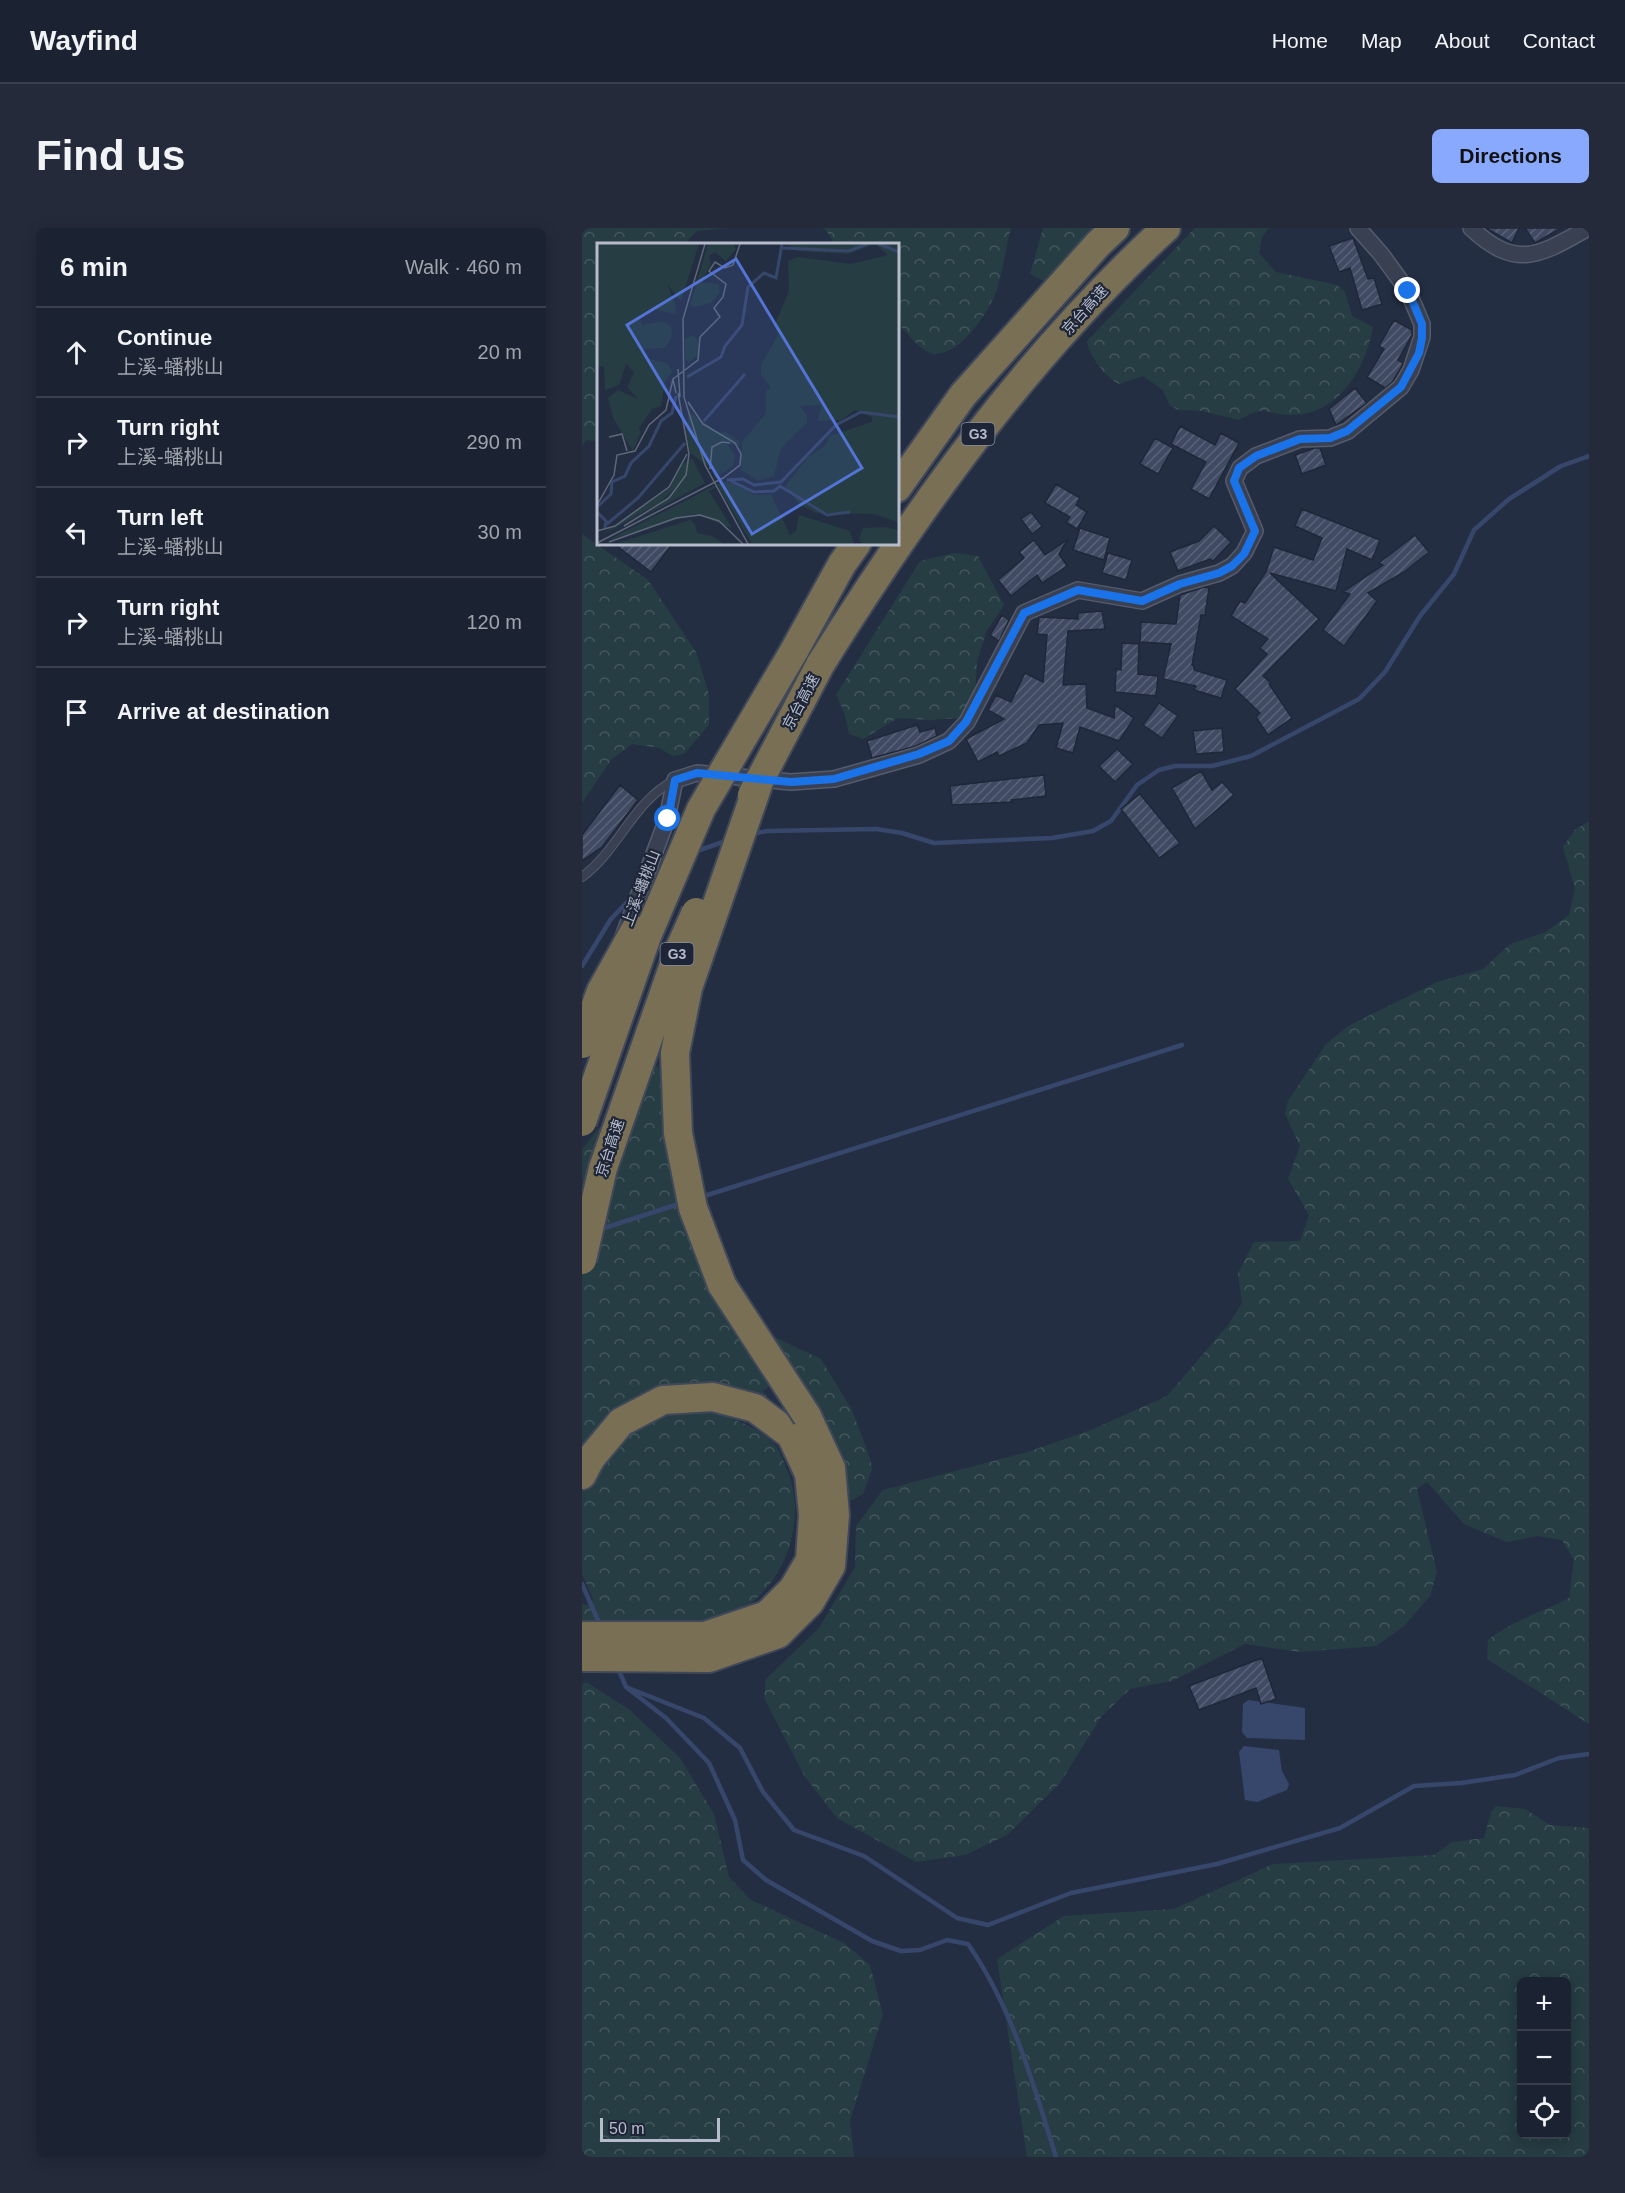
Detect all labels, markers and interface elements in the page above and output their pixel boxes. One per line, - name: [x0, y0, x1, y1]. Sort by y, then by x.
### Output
- text: Wayfind: [30, 25, 138, 56]
- text: Home: [1272, 29, 1328, 52]
- text: Map: [1361, 29, 1402, 52]
- text: About: [1435, 29, 1490, 52]
- text: Contact: [1523, 29, 1595, 52]
- button: Directions: [1432, 129, 1589, 183]
- text: Find us: [36, 132, 185, 179]
- inset map: [597, 243, 898, 544]
- text: 6 min: [60, 252, 128, 282]
- text: Walk · 460 m: [405, 256, 522, 278]
- route end: [1394, 277, 1420, 303]
- street label: 京台高速: [1058, 282, 1111, 338]
- text: Continue: [117, 325, 212, 350]
- icon: ahead: [60, 336, 93, 369]
- text: 20 m: [478, 341, 522, 363]
- text: 上溪-蟠桃山: [117, 356, 224, 378]
- text: Turn right: [117, 415, 219, 440]
- road number: G3: [962, 423, 994, 445]
- icon: right: [60, 426, 93, 459]
- text: 290 m: [466, 431, 522, 453]
- text: 上溪-蟠桃山: [117, 446, 224, 468]
- text: Turn left: [117, 505, 203, 530]
- icon: left: [60, 516, 93, 549]
- text: 30 m: [478, 521, 522, 543]
- text: 上溪-蟠桃山: [117, 536, 224, 558]
- text: Turn right: [117, 595, 219, 620]
- icon: right: [60, 606, 93, 639]
- text: 120 m: [466, 611, 522, 633]
- text: 上溪-蟠桃山: [117, 626, 224, 648]
- street label: 京台高速: [779, 671, 822, 732]
- icon: arrive: [60, 696, 93, 729]
- text: Arrive at destination: [117, 699, 330, 724]
- route start: [654, 805, 680, 831]
- street label: 上溪-蟠桃山: [618, 847, 663, 928]
- road number: G3: [660, 943, 694, 965]
- street label: 京台高速: [592, 1117, 627, 1179]
- map controls: [1517, 1977, 1571, 2139]
- button: +: [1517, 1977, 1571, 2031]
- button: −: [1517, 2031, 1571, 2085]
- button: locate: [1517, 2085, 1571, 2139]
- scale bar: [600, 2115, 720, 2142]
- text: 50 m: [609, 2120, 645, 2137]

